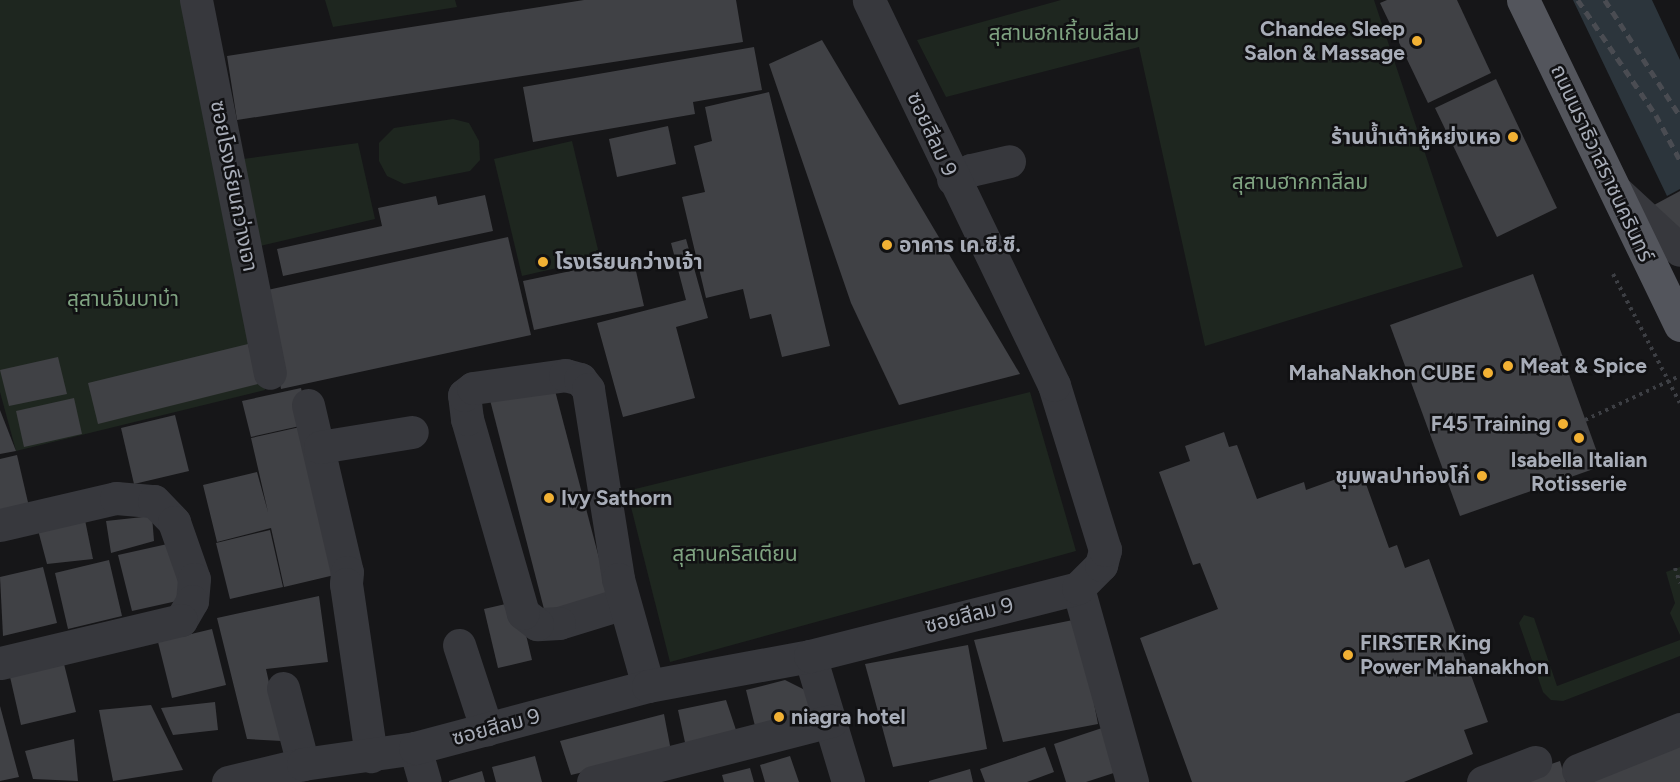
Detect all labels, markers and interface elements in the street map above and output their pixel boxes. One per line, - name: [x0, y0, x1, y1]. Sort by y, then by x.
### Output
- place label: Chandee Sleep Salon & Massage: [1244, 16, 1405, 66]
- park label: สุสานฮกเกี้ยนสีลม: [989, 20, 1139, 46]
- marker: Chandee Sleep Salon & Massage: [1410, 34, 1424, 48]
- street label: ถนนนราธิวาสราชนครินทร์: [1545, 60, 1659, 266]
- street label: ซอยสีลม 9: [902, 88, 962, 180]
- street label: ซอยโรงเรียนกว่างเจา: [205, 98, 263, 274]
- place label: ร้านน้ำเต้าหู้หย่งเหอ: [1331, 124, 1501, 150]
- marker: ร้านน้ำเต้าหู้หย่งเหอ: [1506, 130, 1520, 144]
- park label: สุสานฮากกาสีลม: [1232, 169, 1368, 195]
- place label: อาคาร เค.ซี.ซี.: [899, 232, 1021, 258]
- marker: อาคาร เค.ซี.ซี.: [880, 238, 894, 252]
- place label: โรงเรียนกว่างเจ้า: [555, 249, 703, 275]
- marker: โรงเรียนกว่างเจ้า: [536, 255, 550, 269]
- park label: สุสานจีนบาบ๋า: [67, 286, 179, 312]
- place label: Meat & Spice: [1520, 353, 1647, 379]
- marker: Meat & Spice: [1501, 359, 1515, 373]
- place label: MahaNakhon CUBE: [1289, 360, 1476, 386]
- marker: MahaNakhon CUBE: [1481, 366, 1495, 380]
- place label: F45 Training: [1431, 411, 1551, 437]
- marker: F45 Training: [1556, 417, 1570, 431]
- marker: Isabella Italian Rotisserie: [1572, 431, 1586, 445]
- place label: Isabella Italian Rotisserie: [1510, 447, 1648, 497]
- place label: ชุมพลปาท่องโก๋: [1335, 463, 1470, 489]
- marker: ชุมพลปาท่องโก๋: [1475, 469, 1489, 483]
- place label: Ivy Sathorn: [561, 485, 672, 511]
- marker: Ivy Sathorn: [542, 491, 556, 505]
- park label: สุสานคริสเตียน: [672, 541, 798, 567]
- street label: ซอยสีลม 9: [922, 592, 1016, 638]
- place label: FIRSTER King Power Mahanakhon: [1360, 630, 1549, 680]
- marker: FIRSTER King Power Mahanakhon: [1341, 648, 1355, 662]
- street label: ซอยสีลม 9: [449, 703, 543, 751]
- place label: niagra hotel: [791, 704, 906, 730]
- marker: niagra hotel: [772, 710, 786, 724]

